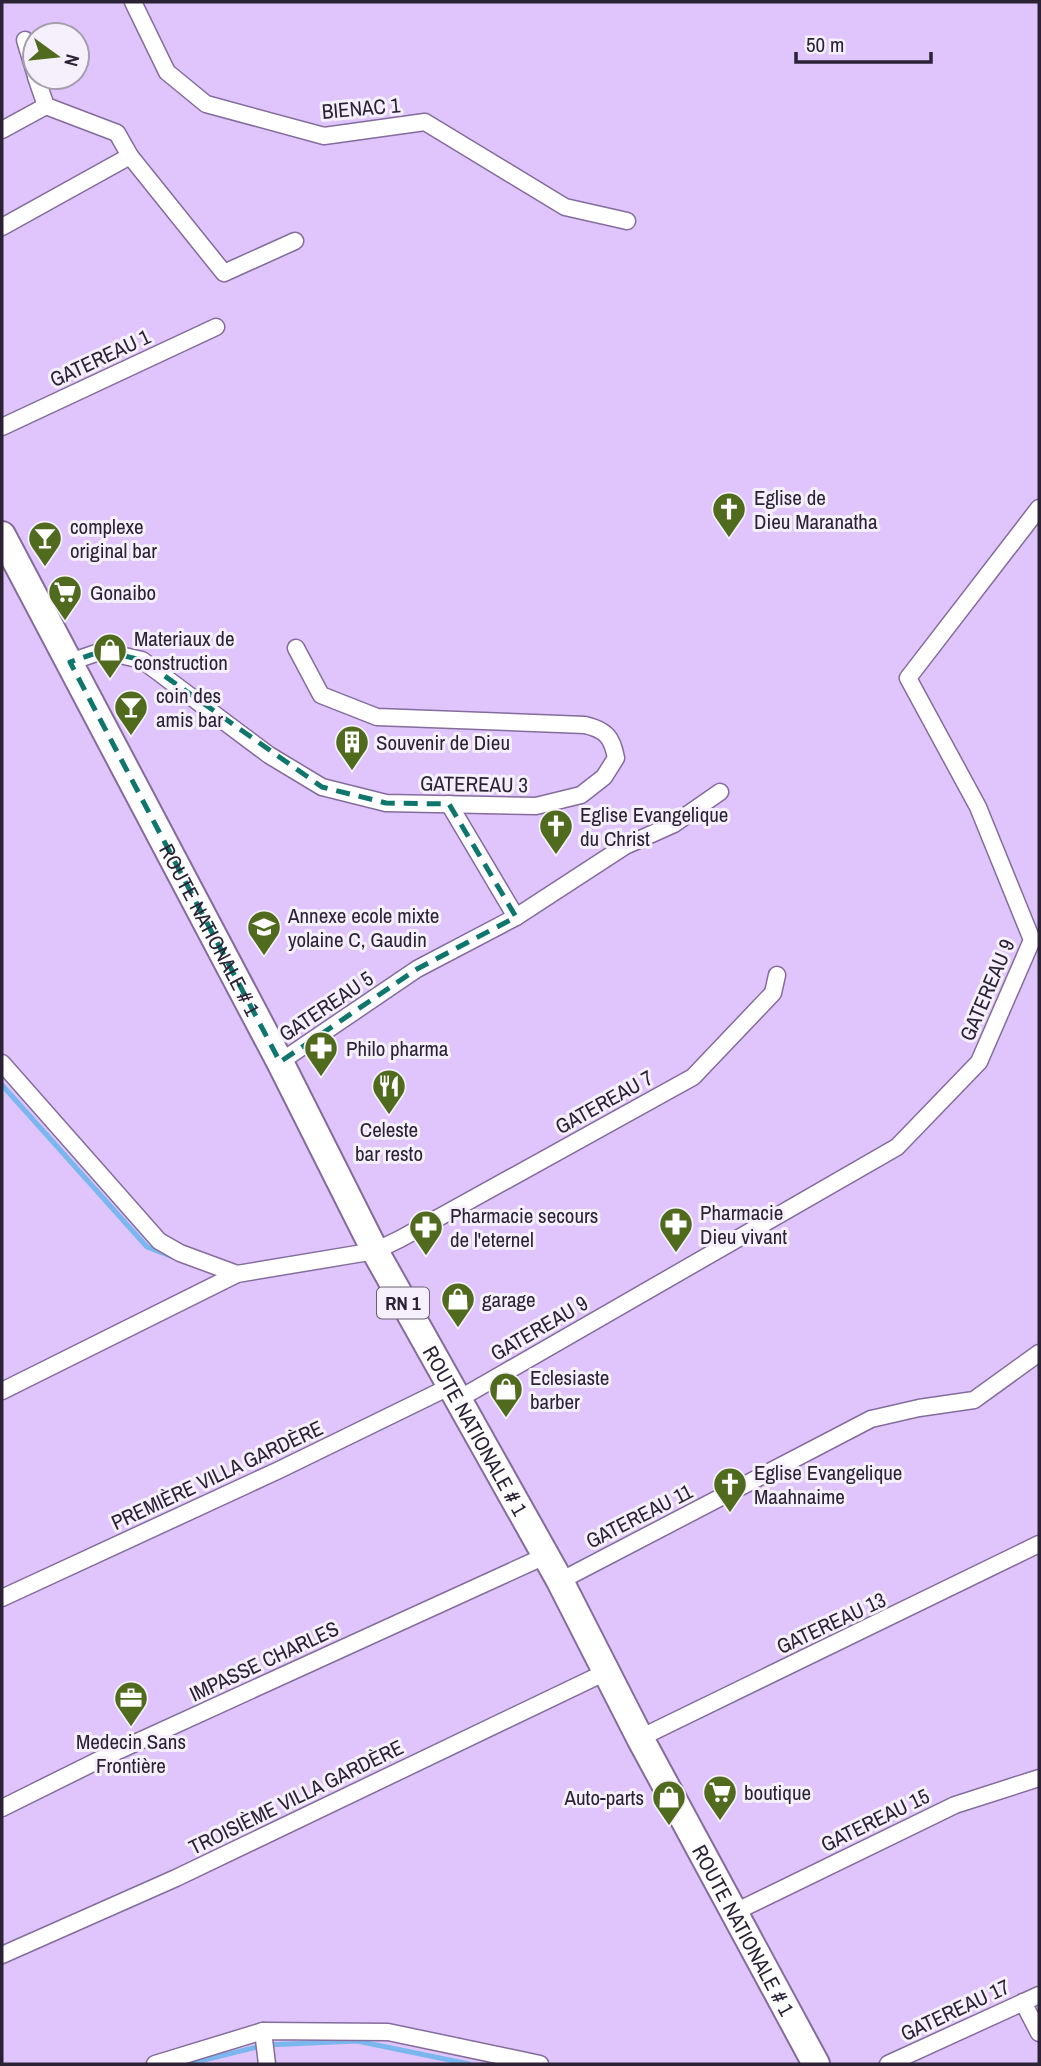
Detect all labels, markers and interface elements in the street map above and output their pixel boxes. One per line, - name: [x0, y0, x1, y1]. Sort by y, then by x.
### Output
- north arrow: [21, 21, 91, 91]
- scale bar: [796, 21, 931, 65]
- text: 50 m: [806, 30, 844, 59]
- text: N: [58, 52, 86, 69]
- street label: BIENAC 1: [321, 90, 402, 126]
- street label: GATEREAU 1: [45, 322, 155, 394]
- place label: Eglise de Dieu Maranatha: [754, 483, 878, 536]
- church icon: Eglise de Dieu Maranatha: [710, 490, 748, 539]
- place label: complexe original bar: [70, 512, 157, 565]
- bar icon: complexe original bar: [26, 519, 64, 568]
- supermarket icon: Gonaibo: [46, 573, 84, 622]
- place label: Gonaibo: [90, 578, 156, 607]
- place label: Materiaux de construction: [134, 624, 235, 677]
- shop icon: Materiaux de construction: [91, 631, 129, 680]
- place label: coin des amis bar: [156, 681, 223, 734]
- bar icon: coin des amis bar: [112, 688, 150, 737]
- building icon: Souvenir de Dieu: [333, 723, 371, 772]
- place label: Souvenir de Dieu: [376, 728, 510, 757]
- street label: GATEREAU 3: [420, 769, 528, 799]
- place label: Eglise Evangelique du Christ: [580, 800, 728, 853]
- church icon: Eglise Evangelique du Christ: [537, 807, 575, 856]
- street label: ROUTE NATIONALE # 1: [153, 839, 268, 1021]
- place label: Annexe ecole mixte yolaine C, Gaudin: [287, 901, 439, 954]
- school or university icon: Annexe ecole mixte yolaine C, Gaudin: [245, 908, 283, 957]
- street label: GATEREAU 9: [953, 935, 1021, 1045]
- street label: GATEREAU 5: [273, 964, 379, 1048]
- pharmacy icon: Philo pharma: [302, 1029, 340, 1078]
- place label: Philo pharma: [346, 1034, 449, 1063]
- street label: GATEREAU 7: [550, 1063, 658, 1141]
- restaurant icon: Celeste bar resto: [370, 1067, 408, 1116]
- place label: Celeste bar resto: [355, 1115, 423, 1168]
- place label: Pharmacie Dieu vivant: [700, 1198, 787, 1251]
- place label: Pharmacie secours de l'eternel: [450, 1201, 598, 1254]
- pharmacy icon: Pharmacie Dieu vivant: [657, 1205, 695, 1254]
- pharmacy icon: Pharmacie secours de l'eternel: [407, 1208, 445, 1257]
- shop icon: garage: [439, 1280, 477, 1329]
- place label: garage: [482, 1285, 536, 1314]
- road number: RN 1: [377, 1288, 429, 1318]
- street label: GATEREAU 9: [485, 1288, 593, 1368]
- street label: ROUTE NATIONALE # 1: [416, 1340, 535, 1521]
- place label: Eclesiaste barber: [530, 1363, 609, 1416]
- shop icon: Eclesiaste barber: [487, 1370, 525, 1419]
- street label: PREMIÈRE VILLA GARDÈRE: [106, 1413, 328, 1537]
- place label: Eglise Evangelique Maahnaime: [754, 1458, 902, 1511]
- church icon: Eglise Evangelique Maahnaime: [711, 1465, 749, 1514]
- street label: GATEREAU 11: [581, 1477, 698, 1555]
- street label: GATEREAU 13: [772, 1585, 890, 1661]
- street label: IMPASSE CHARLES: [185, 1614, 343, 1708]
- office icon: Medecin Sans Frontière: [112, 1679, 150, 1728]
- place label: Medecin Sans Frontière: [76, 1727, 186, 1780]
- street label: TROISIÈME VILLA GARDÈRE: [184, 1732, 408, 1862]
- supermarket icon: boutique: [701, 1773, 739, 1822]
- shop icon: Auto-parts: [650, 1778, 688, 1827]
- place label: boutique: [744, 1778, 811, 1807]
- street label: GATEREAU 15: [816, 1781, 934, 1859]
- place label: Auto-parts: [564, 1783, 644, 1812]
- street label: ROUTE NATIONALE # 1: [686, 1839, 802, 2021]
- street label: GATEREAU 17: [896, 1972, 1014, 2048]

